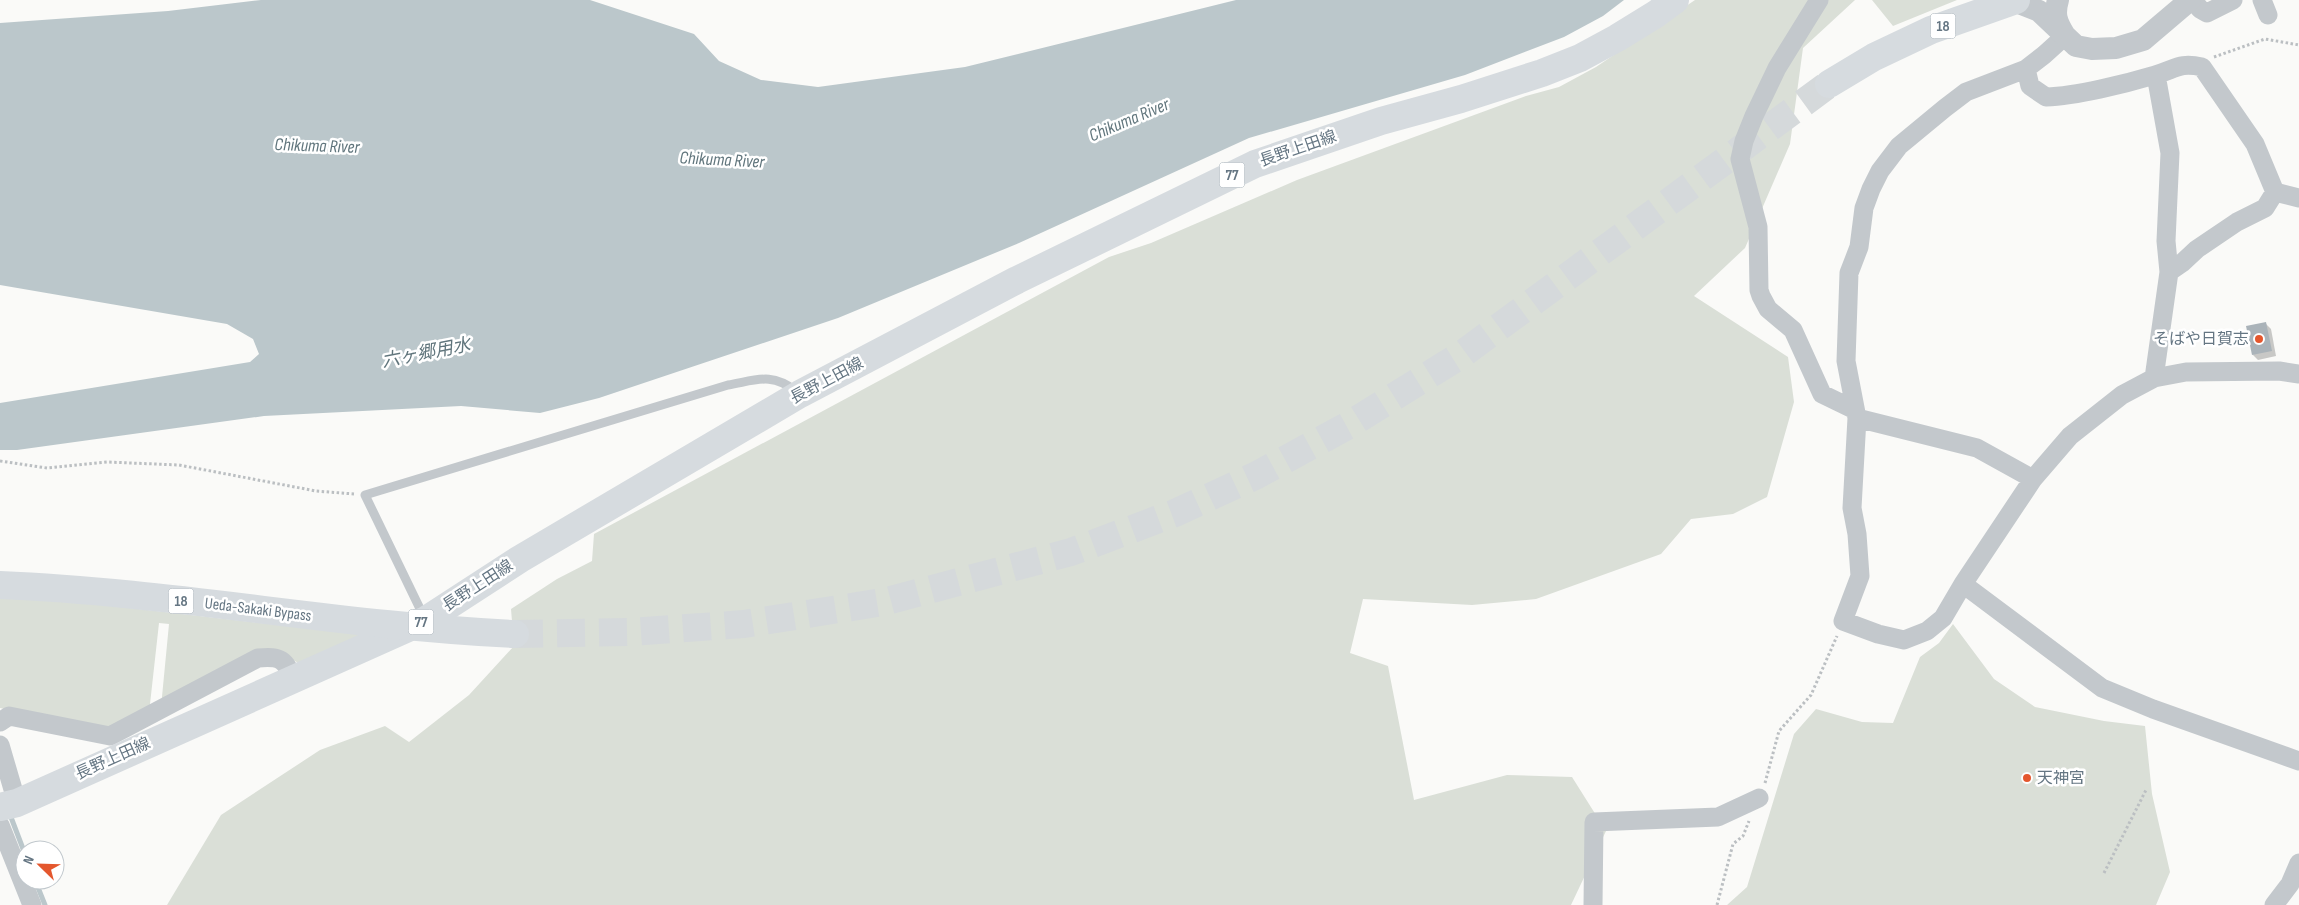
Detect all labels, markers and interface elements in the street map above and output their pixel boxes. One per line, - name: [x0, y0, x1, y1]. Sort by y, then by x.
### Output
- road number: 18: [1930, 14, 1956, 38]
- water label: Chikuma River: [1086, 93, 1173, 146]
- street label: 長野上田線: [1257, 127, 1339, 171]
- water label: Chikuma River: [274, 134, 361, 158]
- water label: Chikuma River: [679, 147, 766, 173]
- road number: 77: [1220, 162, 1244, 188]
- place label: そばや日賀志: [2153, 330, 2249, 349]
- marker: そばや日賀志: [2253, 333, 2265, 345]
- water label: 六ヶ郷用水: [380, 334, 474, 372]
- street label: 長野上田線: [787, 354, 867, 408]
- street label: 長野上田線: [439, 556, 517, 616]
- road number: 18: [168, 588, 194, 614]
- street label: Ueda-Sakaki Bypass: [204, 594, 313, 626]
- road number: 77: [408, 610, 434, 634]
- street label: 長野上田線: [73, 734, 153, 784]
- place label: 天神宮: [2037, 769, 2085, 788]
- marker: 天神宮: [2021, 772, 2033, 784]
- north arrow: [15, 840, 65, 890]
- text: N: [19, 853, 38, 867]

